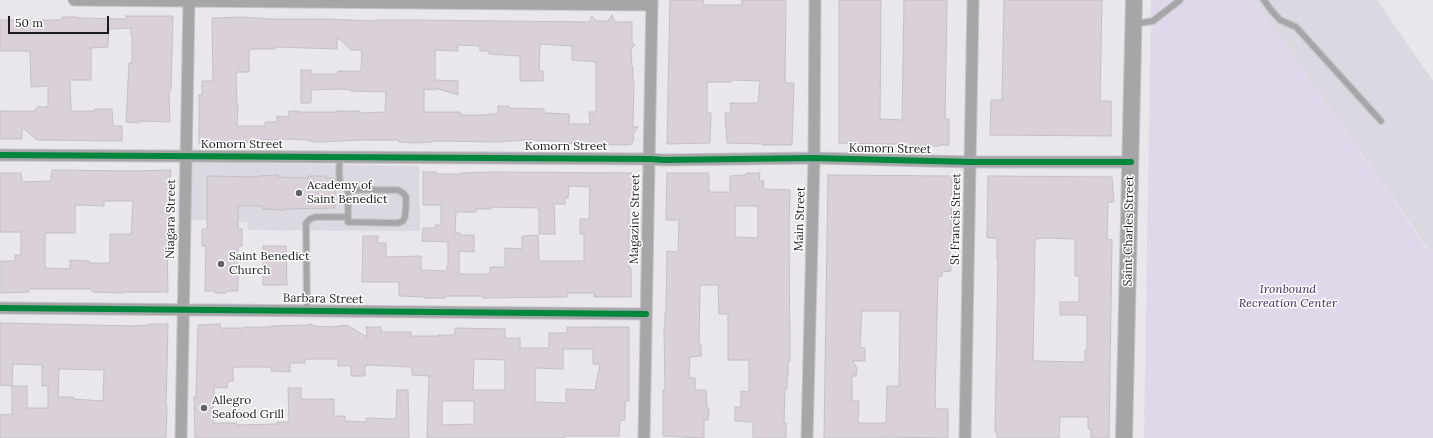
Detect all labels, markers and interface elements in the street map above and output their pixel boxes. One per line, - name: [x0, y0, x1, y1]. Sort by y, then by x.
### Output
- scale bar: [10, 8, 111, 34]
- text: 50 m: [15, 15, 43, 30]
- street label: Komorn Street: [201, 138, 283, 152]
- street label: Komorn Street: [525, 140, 607, 154]
- street label: Komorn Street: [849, 141, 931, 157]
- street label: St Francis Street: [948, 173, 964, 265]
- street label: Magazine Street: [627, 174, 643, 264]
- street label: Saint Charles Street: [1121, 176, 1137, 286]
- street label: Niagara Street: [163, 179, 179, 259]
- place label: Academy of Saint Benedict: [307, 179, 388, 207]
- street label: Main Street: [792, 186, 808, 252]
- marker: Academy of Saint Benedict: [294, 188, 304, 198]
- place label: Saint Benedict Church: [229, 250, 310, 278]
- marker: Saint Benedict Church: [216, 259, 226, 269]
- park label: Ironbound Recreation Center: [1239, 283, 1337, 311]
- street label: Barbara Street: [283, 291, 363, 307]
- place label: Allegro Seafood Grill: [212, 394, 284, 422]
- marker: Allegro Seafood Grill: [199, 403, 209, 413]

